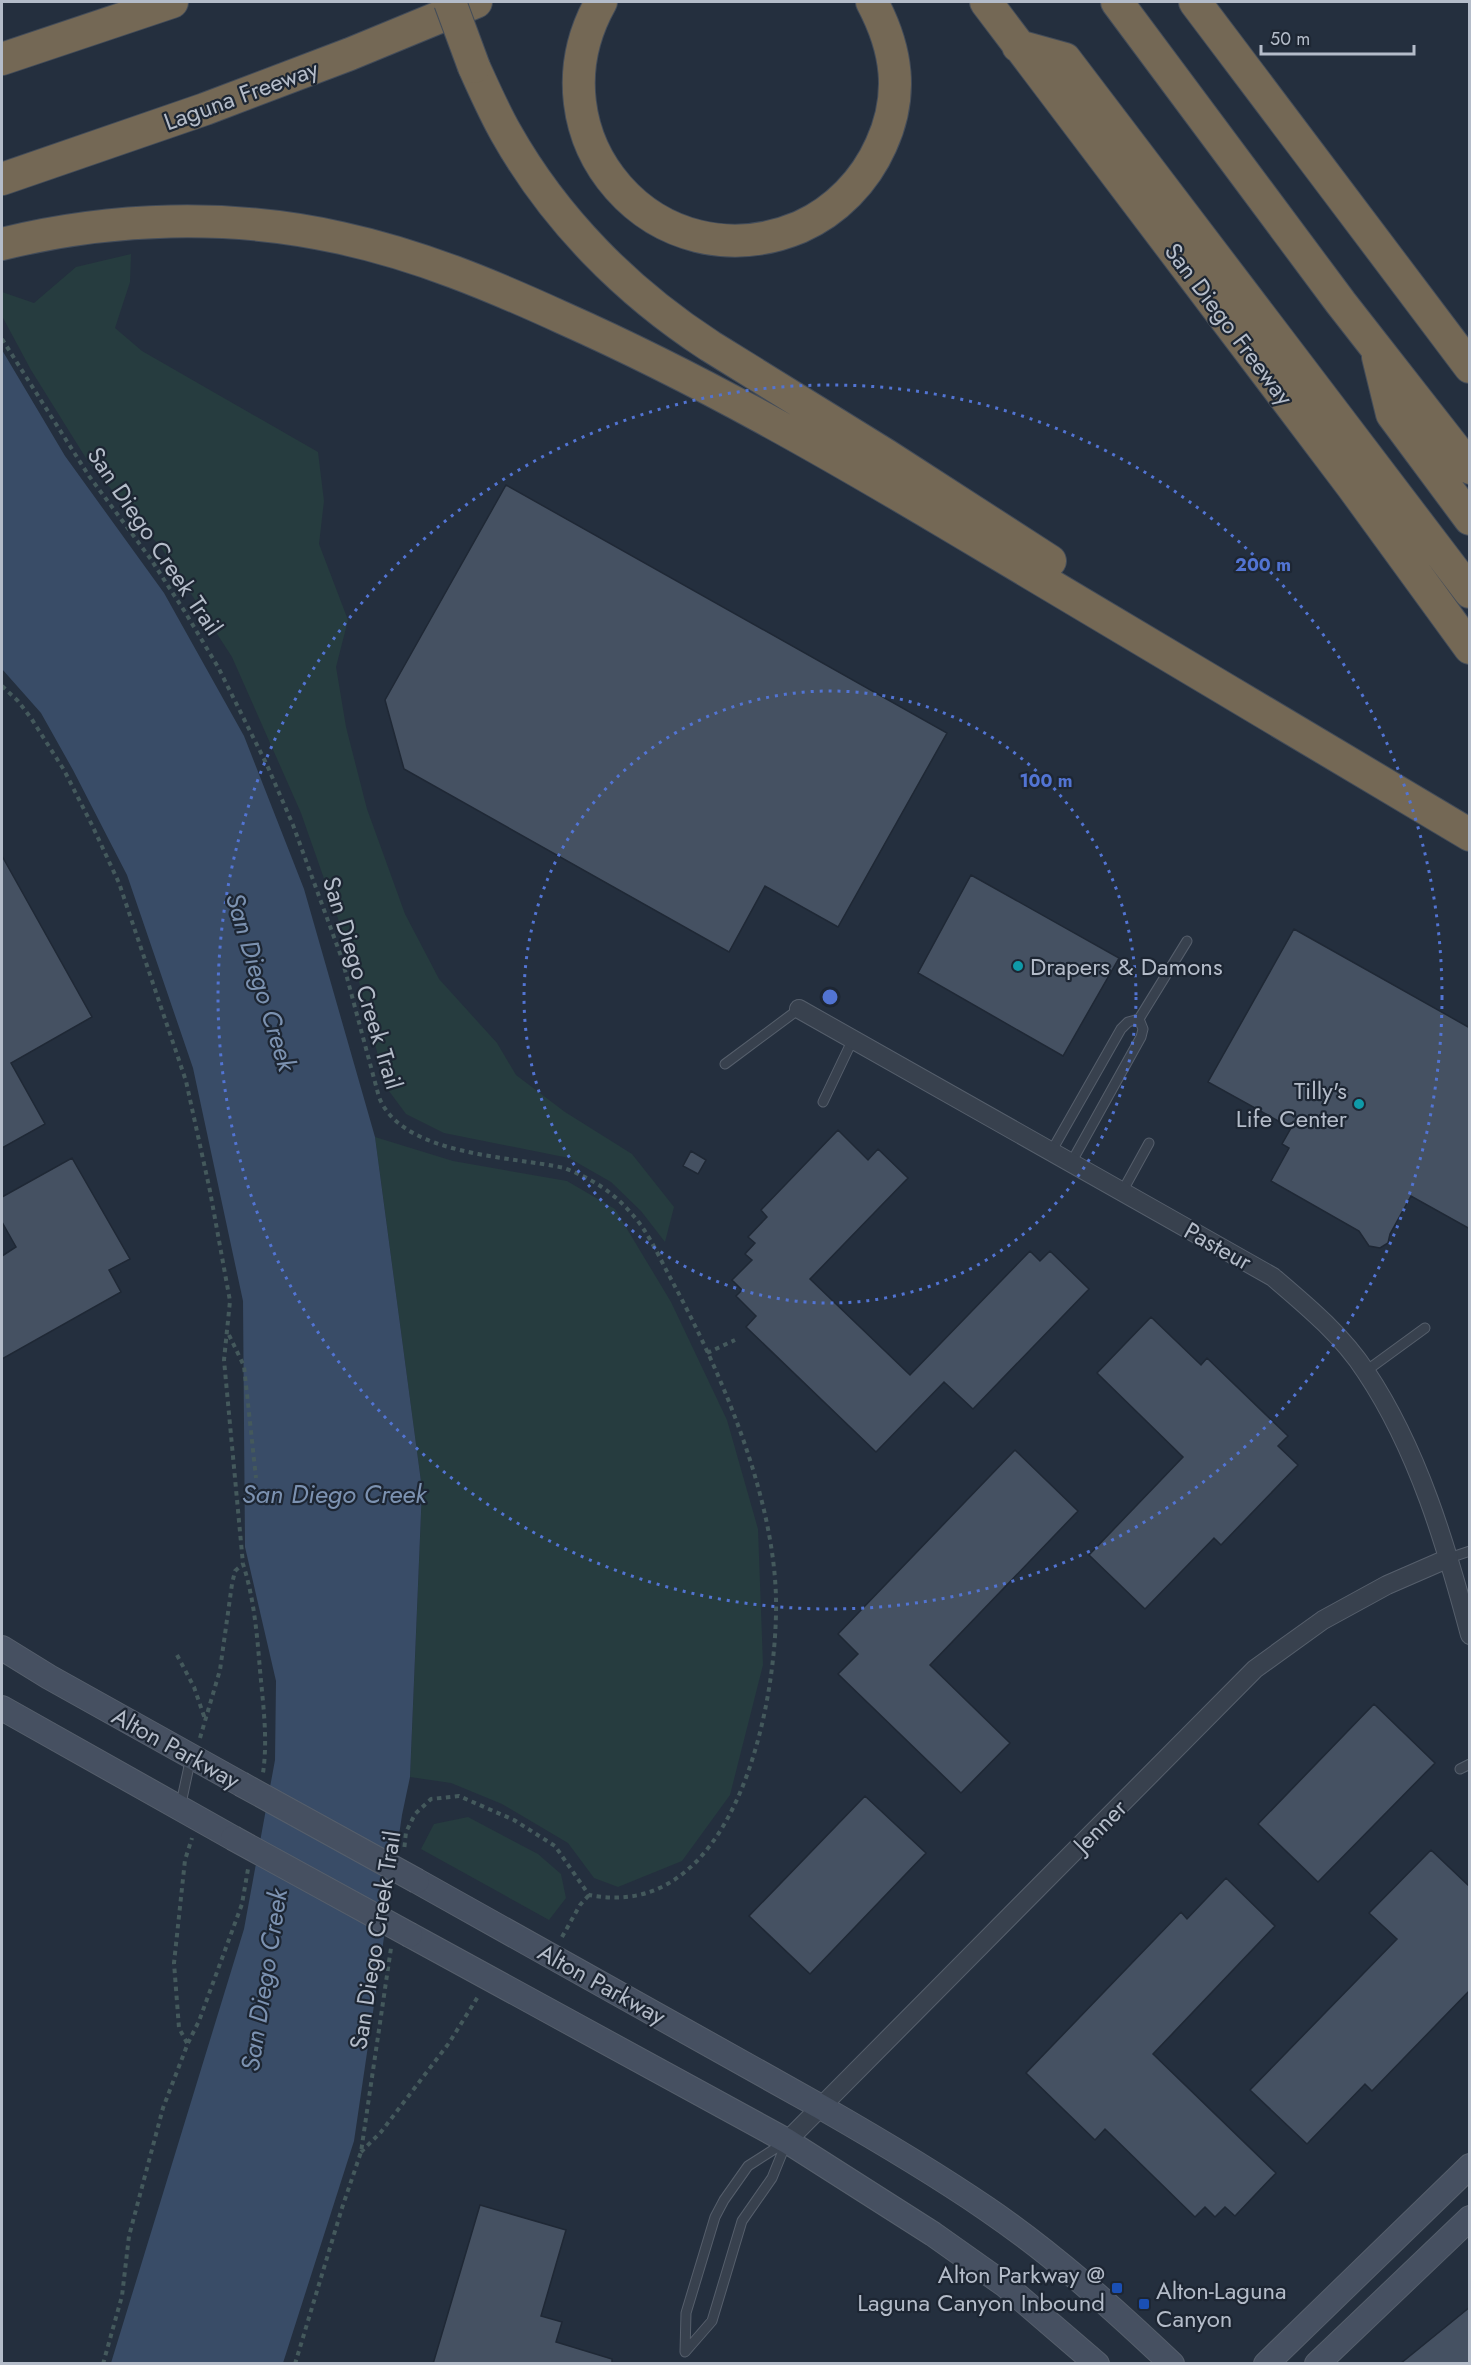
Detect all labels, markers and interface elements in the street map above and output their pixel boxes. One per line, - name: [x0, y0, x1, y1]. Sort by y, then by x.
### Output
- scale bar: [1261, 18, 1414, 56]
- text: 50 m: [1270, 26, 1310, 52]
- street label: Laguna Freeway: [159, 51, 324, 139]
- street label: San Diego Freeway: [1156, 235, 1302, 413]
- street label: San Diego Creek Trail: [79, 440, 231, 642]
- text: 200 m: [1235, 552, 1291, 578]
- text: 100 m: [1019, 768, 1073, 794]
- street label: San Diego Creek Trail: [314, 872, 412, 1094]
- water label: San Diego Creek: [216, 888, 307, 1078]
- place label: Drapers & Damons: [1030, 949, 1223, 984]
- marker: Drapers & Damons: [1011, 959, 1025, 973]
- centre of rings: [820, 987, 840, 1007]
- place label: Tilly's Life Center: [1236, 1073, 1348, 1136]
- marker: Tilly's Life Center: [1352, 1097, 1366, 1111]
- street label: Pasteur: [1178, 1213, 1259, 1279]
- water label: San Diego Creek: [242, 1475, 428, 1513]
- street label: Alton Parkway: [106, 1698, 247, 1798]
- street label: Jenner: [1063, 1790, 1136, 1863]
- street label: San Diego Creek Trail: [340, 1828, 410, 2052]
- water label: San Diego Creek: [231, 1884, 298, 2074]
- street label: Alton Parkway: [532, 1934, 673, 2034]
- place label: Alton Parkway @ Laguna Canyon Inbound: [857, 2257, 1105, 2320]
- place label: Alton-Laguna Canyon: [1156, 2273, 1287, 2336]
- marker: Alton Parkway @ Laguna Canyon Inbound: [1110, 2281, 1124, 2295]
- marker: Alton-Laguna Canyon: [1137, 2297, 1151, 2311]

